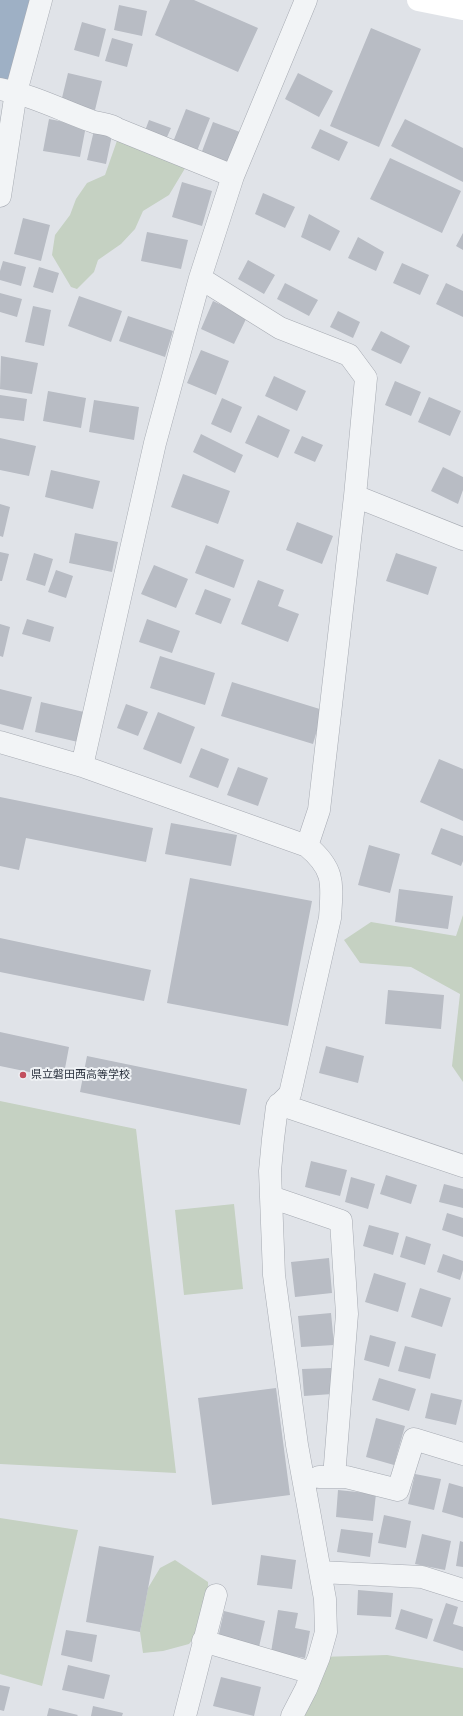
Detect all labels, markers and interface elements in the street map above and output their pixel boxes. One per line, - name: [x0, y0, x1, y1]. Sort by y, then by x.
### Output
- place label: 県立磐田西高等学校: [31, 1068, 130, 1082]
- marker: 県立磐田西高等学校: [18, 1070, 28, 1080]

